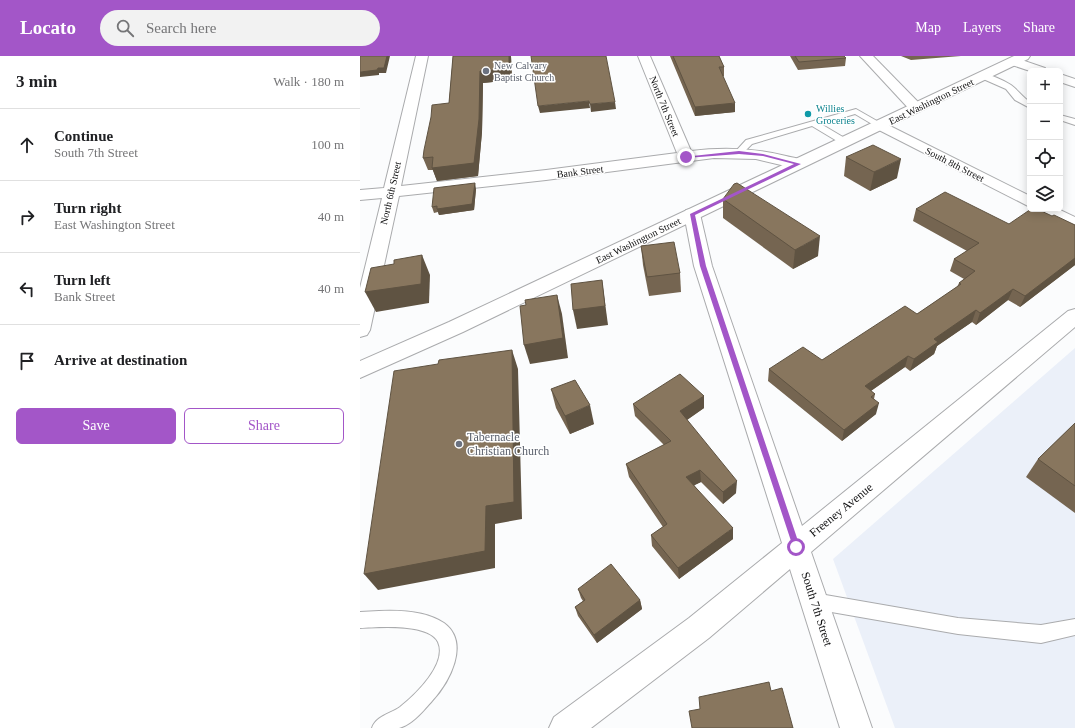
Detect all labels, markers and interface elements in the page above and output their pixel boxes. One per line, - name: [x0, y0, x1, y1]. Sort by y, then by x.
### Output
- search box: [100, 10, 380, 46]
- text: Locato: [20, 17, 76, 38]
- icon: search: [114, 17, 136, 39]
- text: Search here: [146, 20, 216, 36]
- text: Map: [915, 20, 941, 35]
- text: Layers: [963, 20, 1001, 35]
- text: Share: [1023, 20, 1055, 35]
- place label: New Calvary Baptist Church: [494, 60, 554, 83]
- marker: New Calvary Baptist Church: [481, 66, 491, 76]
- map controls: [1027, 68, 1063, 212]
- button: +: [1027, 68, 1063, 104]
- text: 3 min: [16, 72, 57, 91]
- text: Walk · 180 m: [273, 74, 344, 89]
- street label: North 7th Street: [647, 74, 682, 138]
- street label: East Washington Street: [887, 76, 976, 127]
- place label: Willies Groceries: [816, 103, 855, 126]
- button: −: [1027, 104, 1063, 140]
- marker: Willies Groceries: [803, 109, 813, 119]
- text: Continue: [54, 128, 113, 144]
- icon: ahead: [16, 134, 38, 156]
- text: 100 m: [311, 137, 344, 152]
- button: locate: [1027, 140, 1063, 176]
- text: South 7th Street: [54, 145, 138, 160]
- street label: South 8th Street: [924, 145, 986, 184]
- route end: [677, 148, 695, 166]
- street label: North 6th Street: [378, 160, 403, 226]
- street label: Bank Street: [556, 163, 604, 180]
- button: layers: [1027, 176, 1063, 212]
- text: Turn right: [54, 200, 121, 216]
- icon: right: [16, 206, 38, 228]
- text: 40 m: [318, 209, 344, 224]
- street label: East Washington Street: [594, 215, 683, 266]
- text: East Washington Street: [54, 217, 175, 232]
- text: Turn left: [54, 272, 111, 288]
- icon: left: [16, 278, 38, 300]
- text: 40 m: [318, 281, 344, 296]
- text: Bank Street: [54, 289, 115, 304]
- icon: arrive: [16, 350, 38, 372]
- text: Arrive at destination: [54, 352, 187, 368]
- button: Save: [16, 408, 176, 444]
- button: Share: [184, 408, 344, 444]
- place label: Tabernacle Christian Church: [467, 430, 549, 458]
- marker: Tabernacle Christian Church: [454, 439, 464, 449]
- street label: Freeney Avenue: [807, 480, 875, 540]
- route start: [787, 538, 805, 556]
- street label: South 7th Street: [798, 570, 836, 649]

